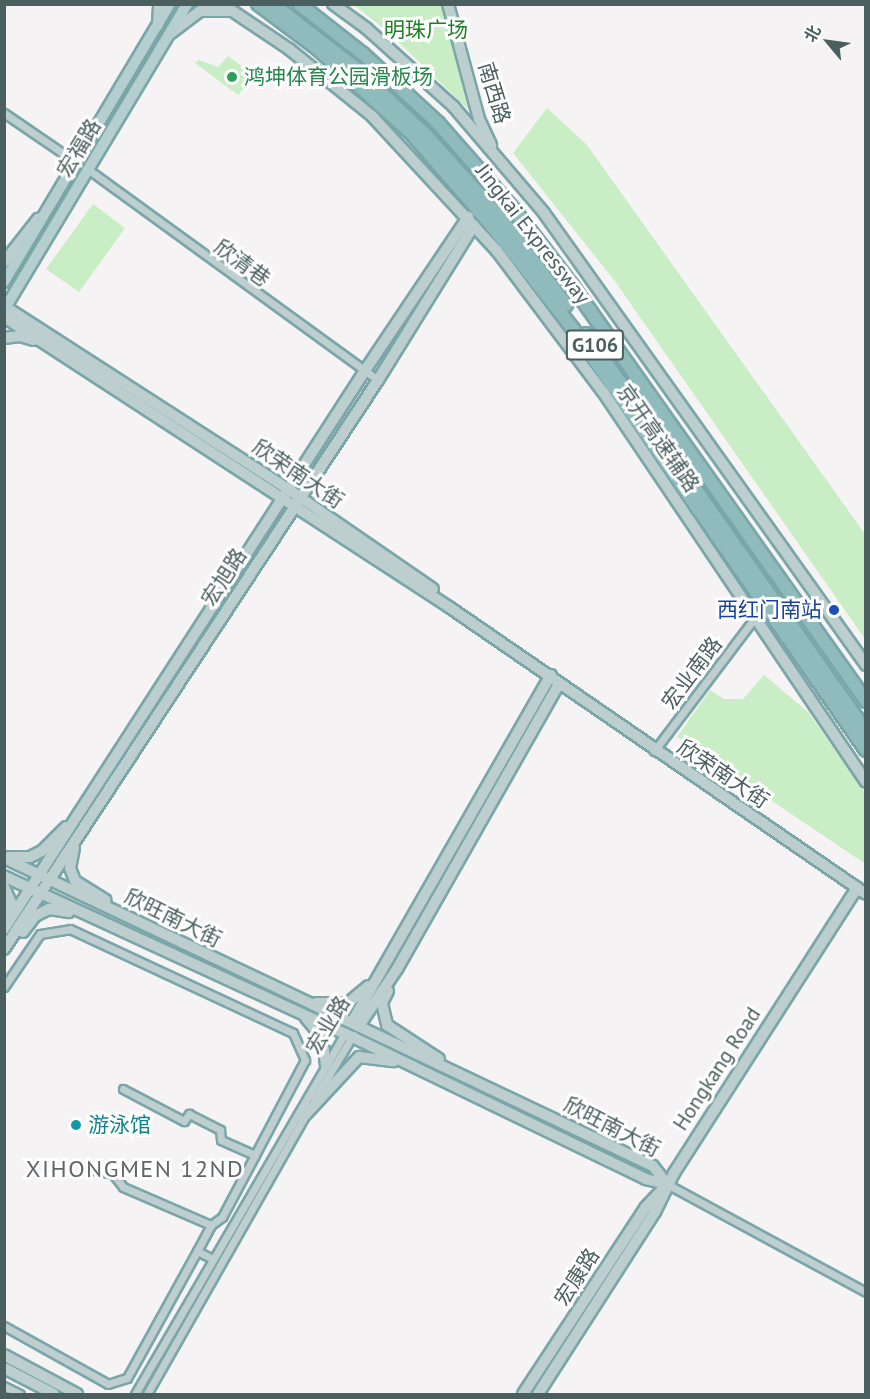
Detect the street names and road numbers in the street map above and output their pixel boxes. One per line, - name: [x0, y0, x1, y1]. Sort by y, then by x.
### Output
- street label: 南西路: [473, 59, 515, 127]
- street label: 宏福路: [52, 115, 106, 181]
- street label: Jingkai Expressway: [471, 159, 595, 309]
- street label: 欣清巷: [209, 234, 275, 292]
- road number: G106: [565, 328, 625, 362]
- street label: 京开高速辅路: [612, 379, 704, 497]
- street label: 欣荣南大街: [247, 434, 349, 514]
- street label: 宏旭路: [196, 544, 252, 610]
- street label: 宏业南路: [657, 632, 727, 714]
- street label: 欣荣南大街: [672, 734, 774, 814]
- street label: 欣旺南大街: [120, 884, 226, 952]
- street label: 宏业路: [301, 992, 355, 1058]
- street label: Hongkang Road: [668, 1003, 766, 1135]
- street label: 欣旺南大街: [560, 1092, 664, 1162]
- street label: 宏康路: [549, 1244, 605, 1310]

